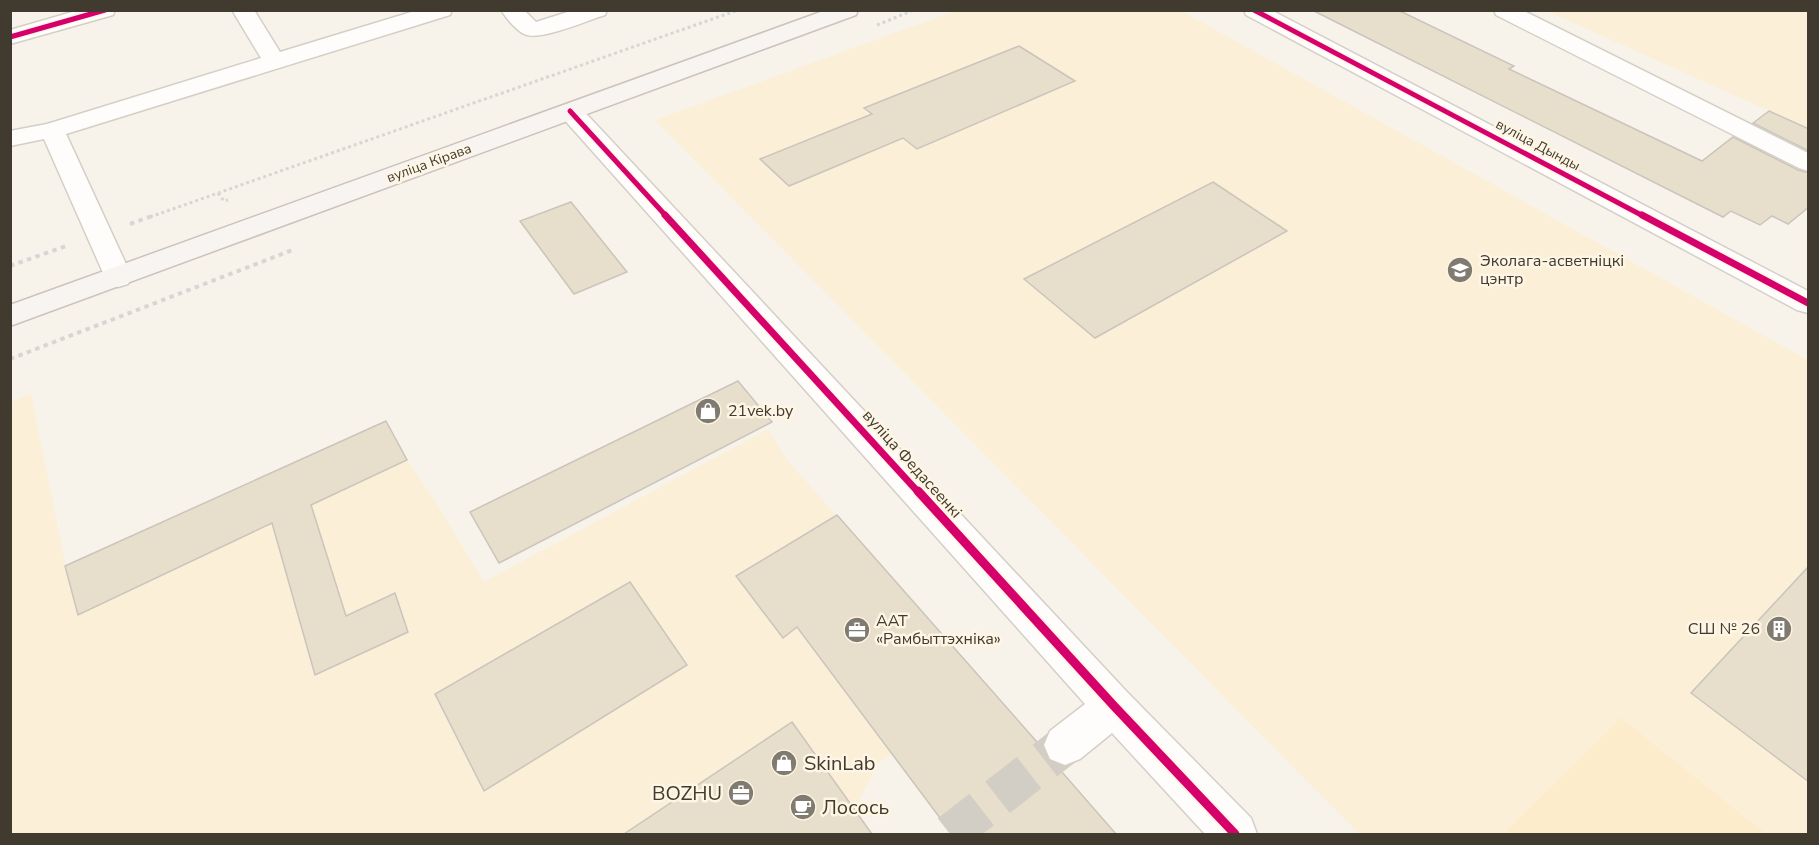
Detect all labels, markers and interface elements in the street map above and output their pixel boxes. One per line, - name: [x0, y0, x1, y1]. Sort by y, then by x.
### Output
- street label: вуліца Дынды: [1492, 115, 1584, 175]
- street label: вуліца Кірава: [384, 139, 474, 187]
- place label: Эколага-асветніцкі цэнтр: [1480, 250, 1624, 290]
- school or university icon: Эколага-асветніцкі цэнтр: [1445, 255, 1475, 285]
- shop icon: 21vek.by: [693, 396, 723, 426]
- place label: 21vek.by: [728, 400, 794, 422]
- street label: вуліца Федасеенкі: [857, 405, 967, 523]
- place label: ААТ «Рамбыттэхніка»: [876, 610, 1001, 650]
- building icon: СШ № 26: [1764, 614, 1794, 644]
- office icon: ААТ «Рамбыттэхніка»: [842, 615, 872, 645]
- place label: СШ № 26: [1688, 618, 1760, 640]
- shop icon: SkinLab: [769, 748, 799, 778]
- place label: SkinLab: [804, 750, 875, 777]
- office icon: BOZHU: [726, 778, 756, 808]
- place label: BOZHU: [652, 780, 722, 807]
- cafe icon: Лосось: [788, 792, 818, 822]
- place label: Лосось: [822, 794, 889, 821]

